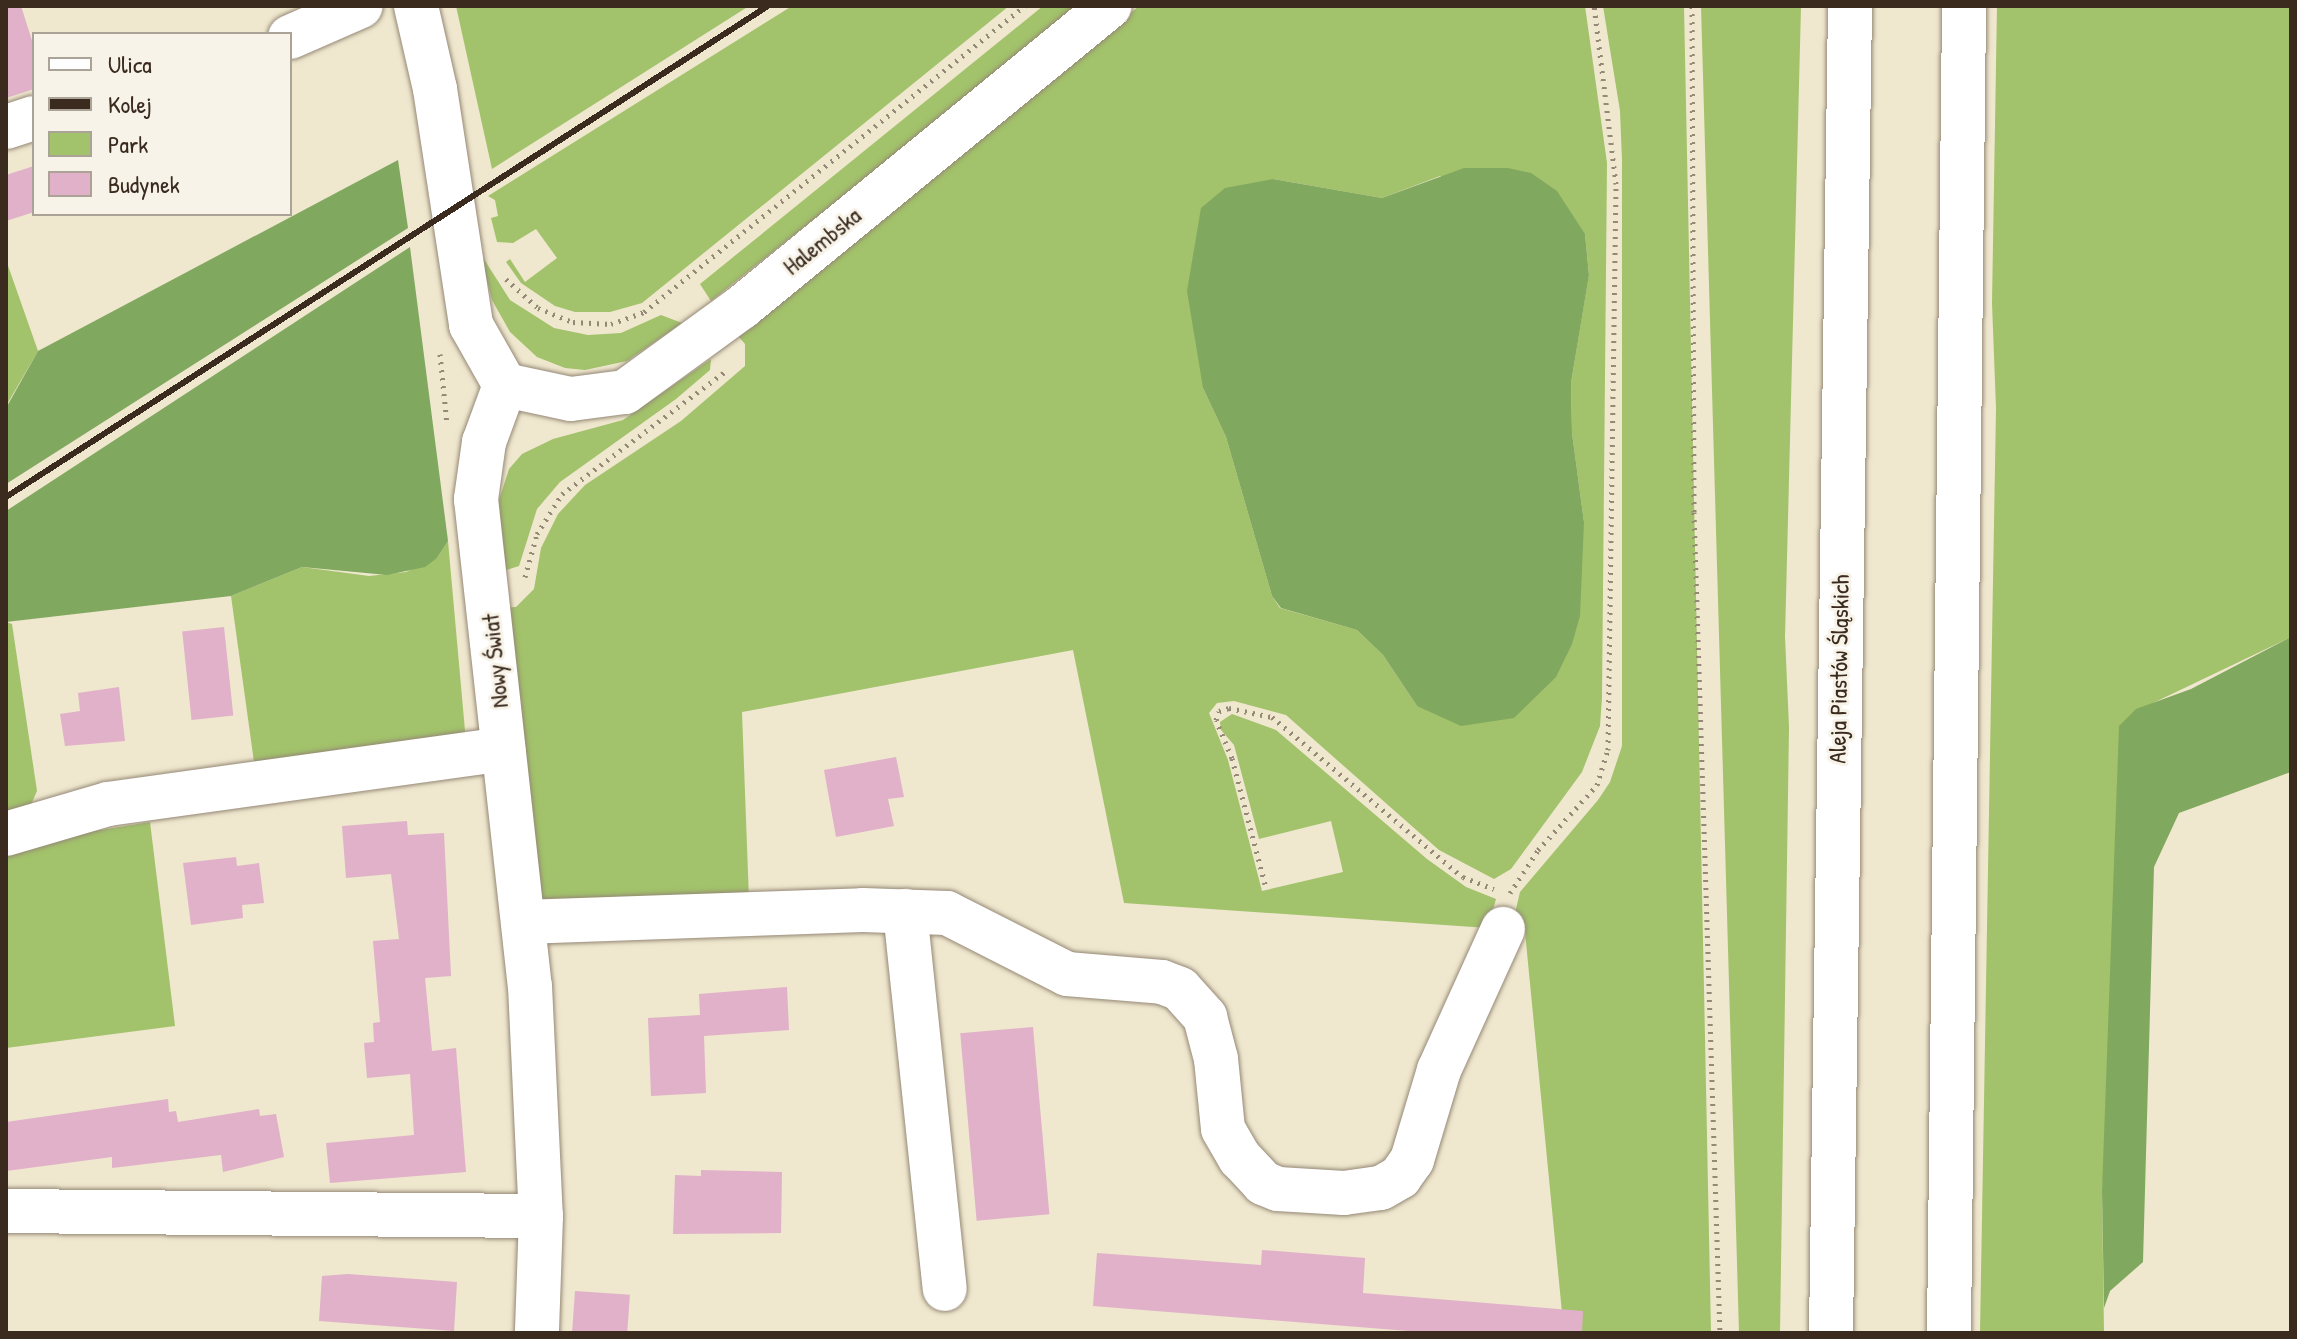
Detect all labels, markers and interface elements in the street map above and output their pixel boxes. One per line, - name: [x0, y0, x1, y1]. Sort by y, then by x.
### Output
- legend: [32, 32, 292, 216]
- text: Ulica: [108, 48, 152, 80]
- text: Kolej: [108, 88, 152, 120]
- text: Park: [108, 128, 148, 160]
- text: Budynek: [108, 168, 180, 200]
- street label: Halembska: [777, 201, 867, 281]
- street label: Aleja Piastów Śląskich: [1823, 574, 1855, 764]
- street label: Nowy Świat: [476, 613, 514, 709]

